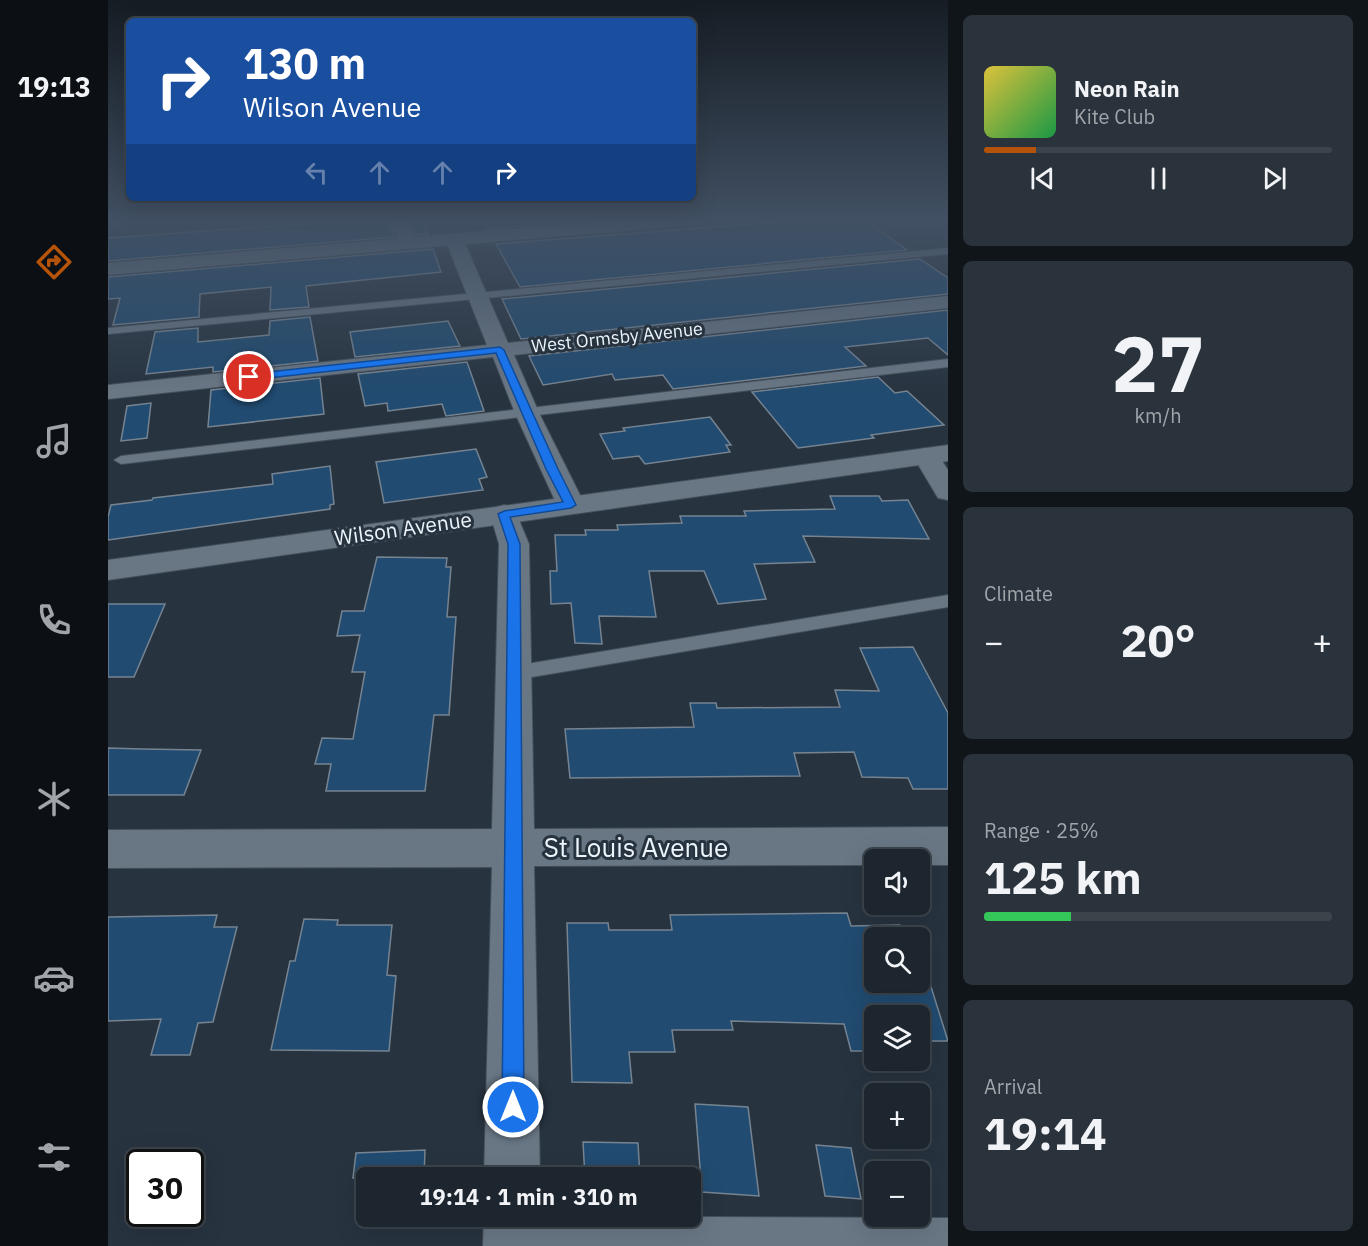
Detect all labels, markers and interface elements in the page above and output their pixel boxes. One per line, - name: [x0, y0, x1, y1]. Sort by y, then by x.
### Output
- text: 130 m: [243, 36, 366, 91]
- icon: right: [144, 42, 222, 120]
- text: 19:13: [17, 69, 91, 104]
- text: Neon Rain: [1074, 74, 1180, 103]
- text: Wilson Avenue: [243, 89, 421, 124]
- text: Kite Club: [1074, 103, 1155, 130]
- icon: left: [300, 156, 333, 189]
- icon: ahead: [363, 156, 396, 189]
- icon: ahead: [426, 156, 459, 189]
- icon: right: [489, 156, 522, 189]
- icon: previous: [1026, 162, 1059, 195]
- icon: pause: [1142, 162, 1175, 195]
- icon: next: [1258, 162, 1291, 195]
- icon: directions: [33, 241, 75, 283]
- text: 27: [1111, 312, 1205, 413]
- street label: West Ormsby Avenue: [530, 317, 704, 357]
- pin: [223, 351, 274, 402]
- icon: arrive: [232, 360, 265, 393]
- text: km/h: [1134, 402, 1182, 429]
- icon: music: [33, 420, 75, 462]
- street label: Wilson Avenue: [332, 504, 474, 552]
- text: Climate: [984, 580, 1053, 607]
- icon: phone: [33, 599, 75, 641]
- text: 20°: [1120, 611, 1196, 669]
- text: −: [984, 620, 1004, 663]
- text: +: [1312, 620, 1332, 663]
- icon: climate: [33, 778, 75, 820]
- text: Range · 25%: [984, 817, 1099, 844]
- street label: St Louis Avenue: [544, 830, 728, 864]
- text: 125 km: [984, 848, 1142, 906]
- map controls: [864, 849, 930, 1227]
- button: sound: [864, 849, 930, 915]
- button: search: [864, 927, 930, 993]
- icon: car: [33, 957, 75, 999]
- button: layers: [864, 1005, 930, 1071]
- text: Arrival: [984, 1073, 1042, 1100]
- position arrow: [481, 1075, 545, 1139]
- button: +: [864, 1083, 930, 1149]
- text: 19:14: [984, 1104, 1107, 1162]
- icon: filters: [33, 1136, 75, 1178]
- speed limit sign: 30: [126, 1149, 204, 1227]
- button: −: [864, 1161, 930, 1227]
- text: 19:14 · 1 min · 310 m: [419, 1182, 638, 1211]

